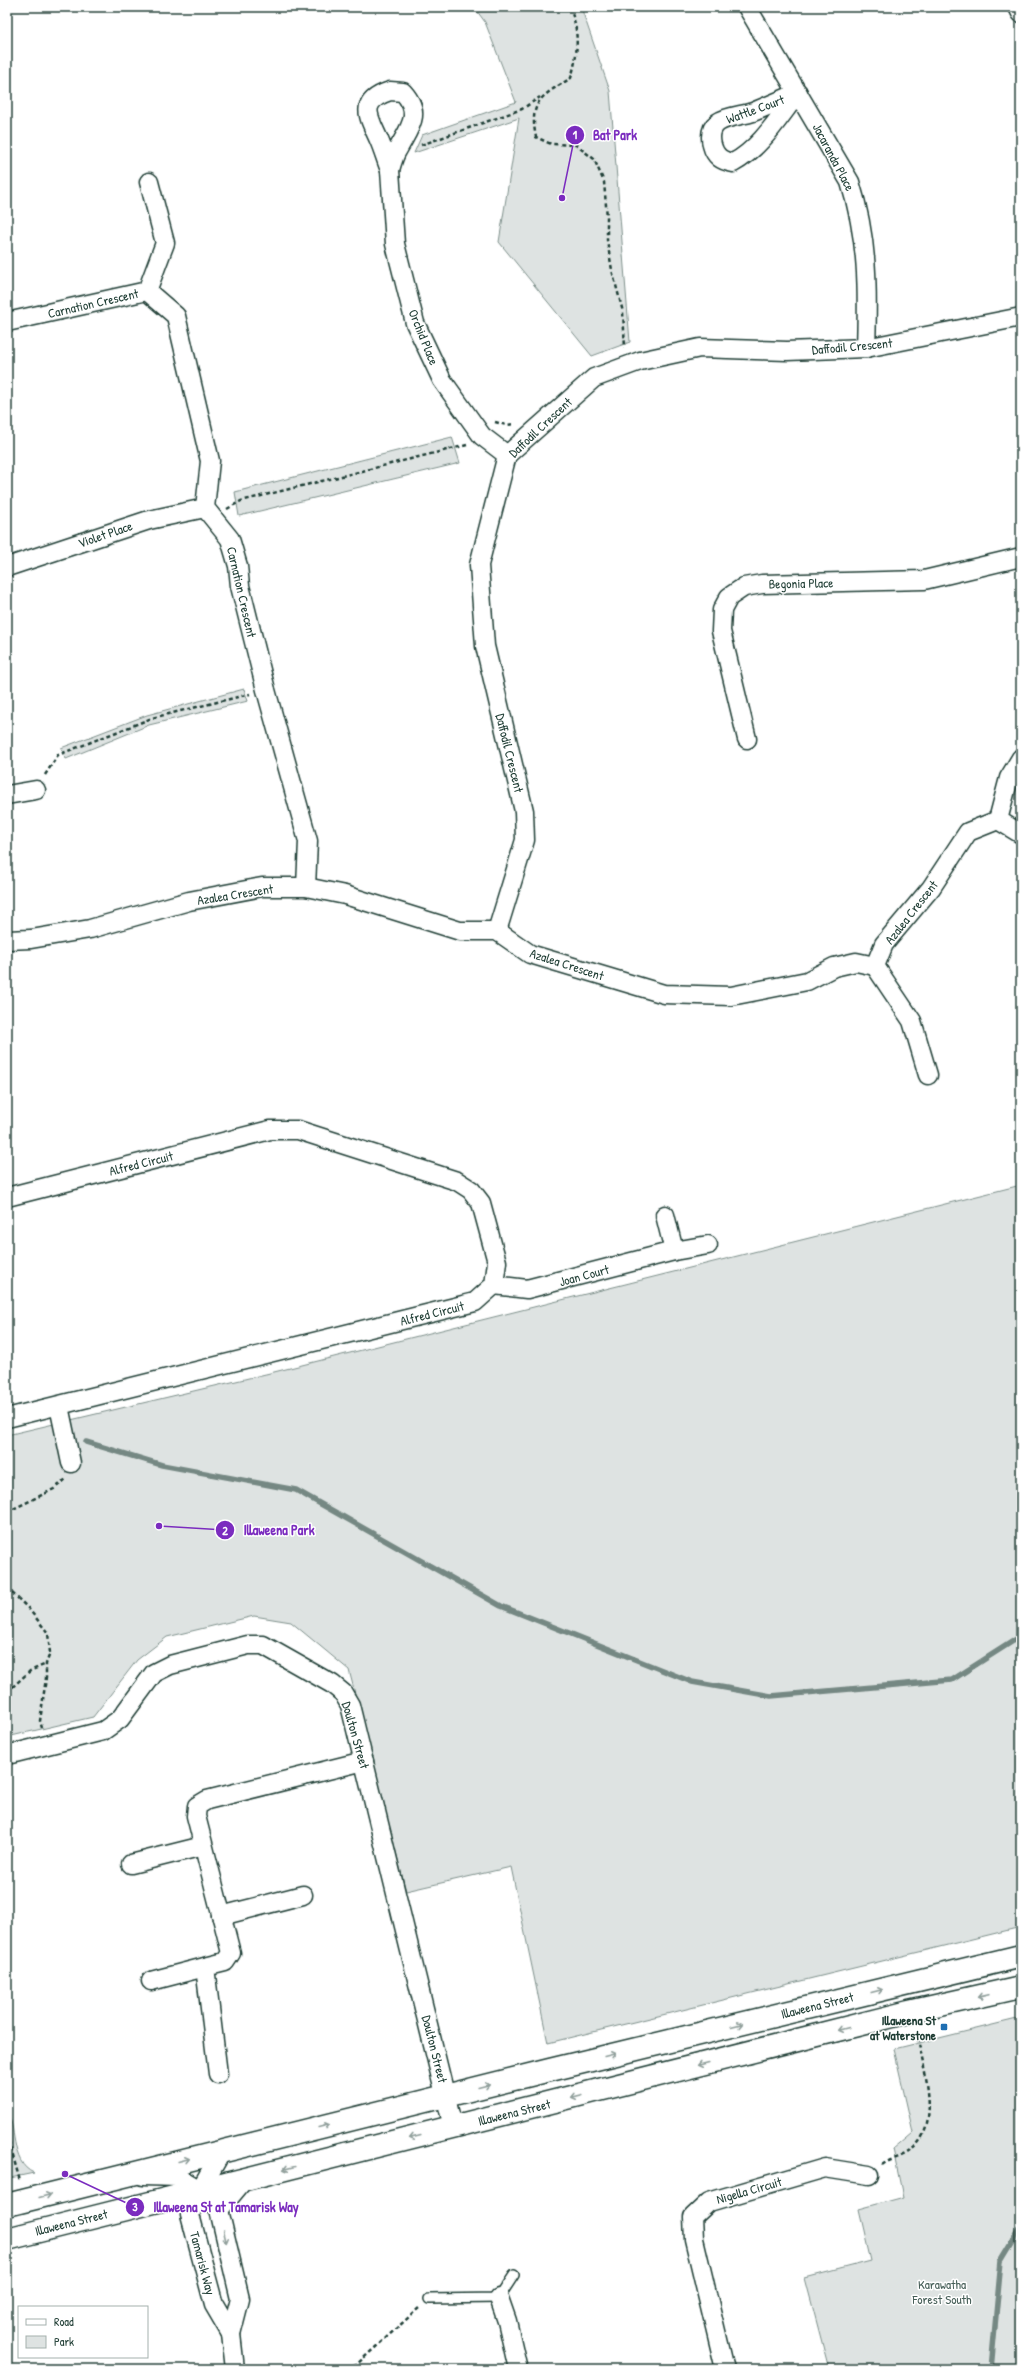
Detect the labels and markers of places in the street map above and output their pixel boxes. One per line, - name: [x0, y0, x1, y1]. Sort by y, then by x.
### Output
- callout: Bat Park: [565, 122, 645, 148]
- callout: Illaweena Park: [215, 1517, 322, 1543]
- place label: Illaweena St at Waterstone: [870, 2011, 937, 2044]
- marker: Illaweena St at Waterstone: [939, 2022, 949, 2032]
- callout: Illaweena St at Tamarisk Way: [125, 2194, 307, 2220]

